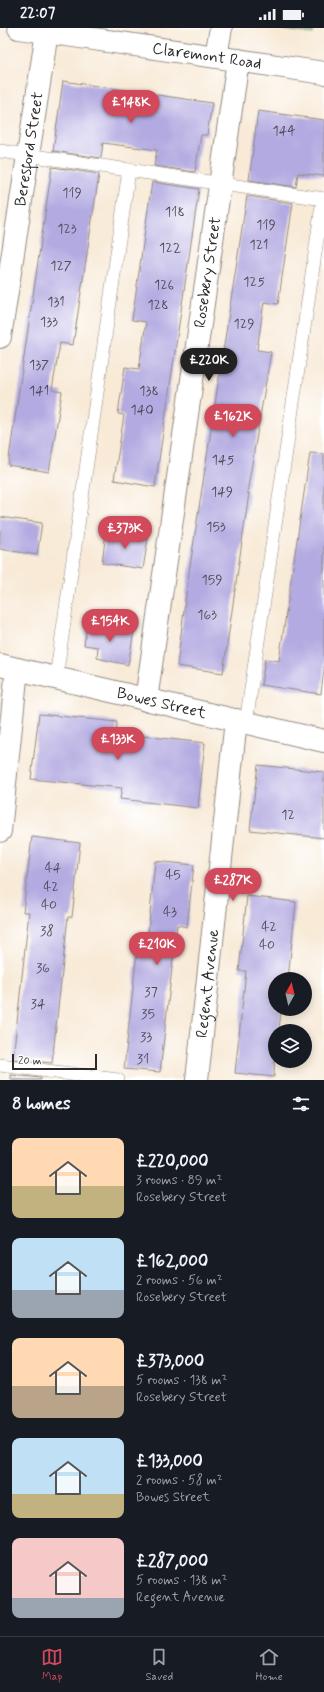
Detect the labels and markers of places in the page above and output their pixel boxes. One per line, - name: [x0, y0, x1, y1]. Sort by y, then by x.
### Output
- pin: £148K: [103, 90, 159, 124]
- pin: £220K: [181, 348, 237, 382]
- pin: £162K: [205, 404, 261, 438]
- pin: £373K: [97, 516, 153, 550]
- pin: £154K: [82, 609, 138, 643]
- pin: £133K: [90, 727, 146, 761]
- pin: £287K: [205, 868, 261, 902]
- pin: £210K: [129, 932, 185, 966]

